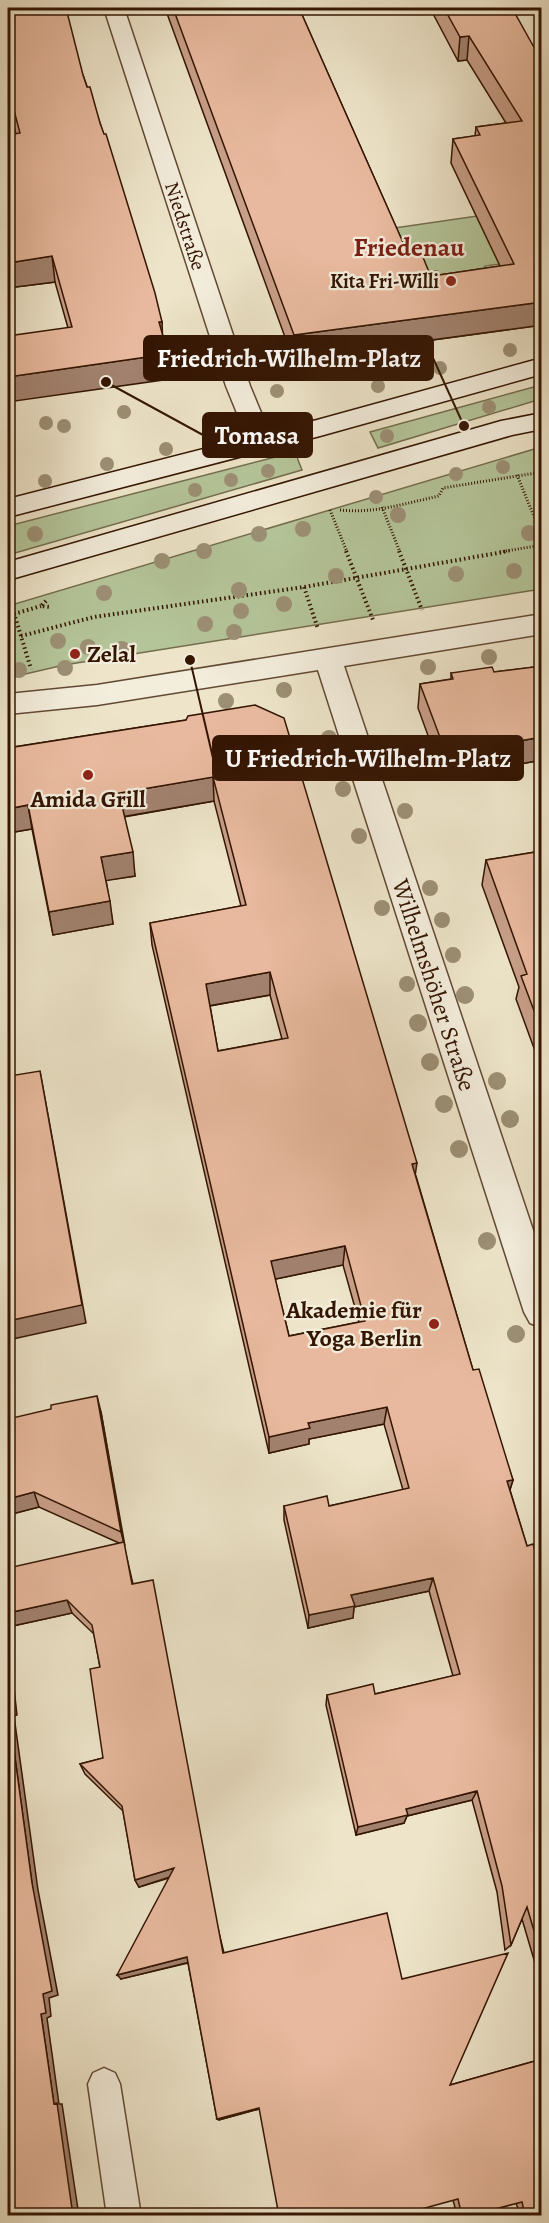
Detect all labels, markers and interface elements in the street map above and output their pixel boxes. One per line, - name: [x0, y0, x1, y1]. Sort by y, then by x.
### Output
- street label: Niedstraße: [158, 178, 212, 274]
- district label: Friedenau: [354, 230, 465, 265]
- place label: Kita Fri-Willi: [330, 268, 439, 295]
- marker: Kita Fri-Willi: [444, 274, 458, 288]
- callout: Friedrich-Wilhelm-Platz: [144, 336, 433, 380]
- text: Friedrich-Wilhelm-Platz: [157, 341, 421, 376]
- callout: Tomasa: [203, 413, 312, 457]
- text: Tomasa: [215, 418, 300, 453]
- place label: Zelal: [87, 638, 137, 670]
- marker: Zelal: [68, 647, 82, 661]
- callout: U Friedrich-Wilhelm-Platz: [213, 736, 523, 780]
- text: U Friedrich-Wilhelm-Platz: [225, 741, 511, 776]
- marker: Amida Grill: [81, 768, 95, 782]
- place label: Amida Grill: [29, 783, 146, 815]
- street label: Wilhelmshöher Straße: [384, 874, 483, 1095]
- place label: Akademie für Yoga Berlin: [285, 1294, 423, 1354]
- marker: Akademie für Yoga Berlin: [427, 1317, 441, 1331]

